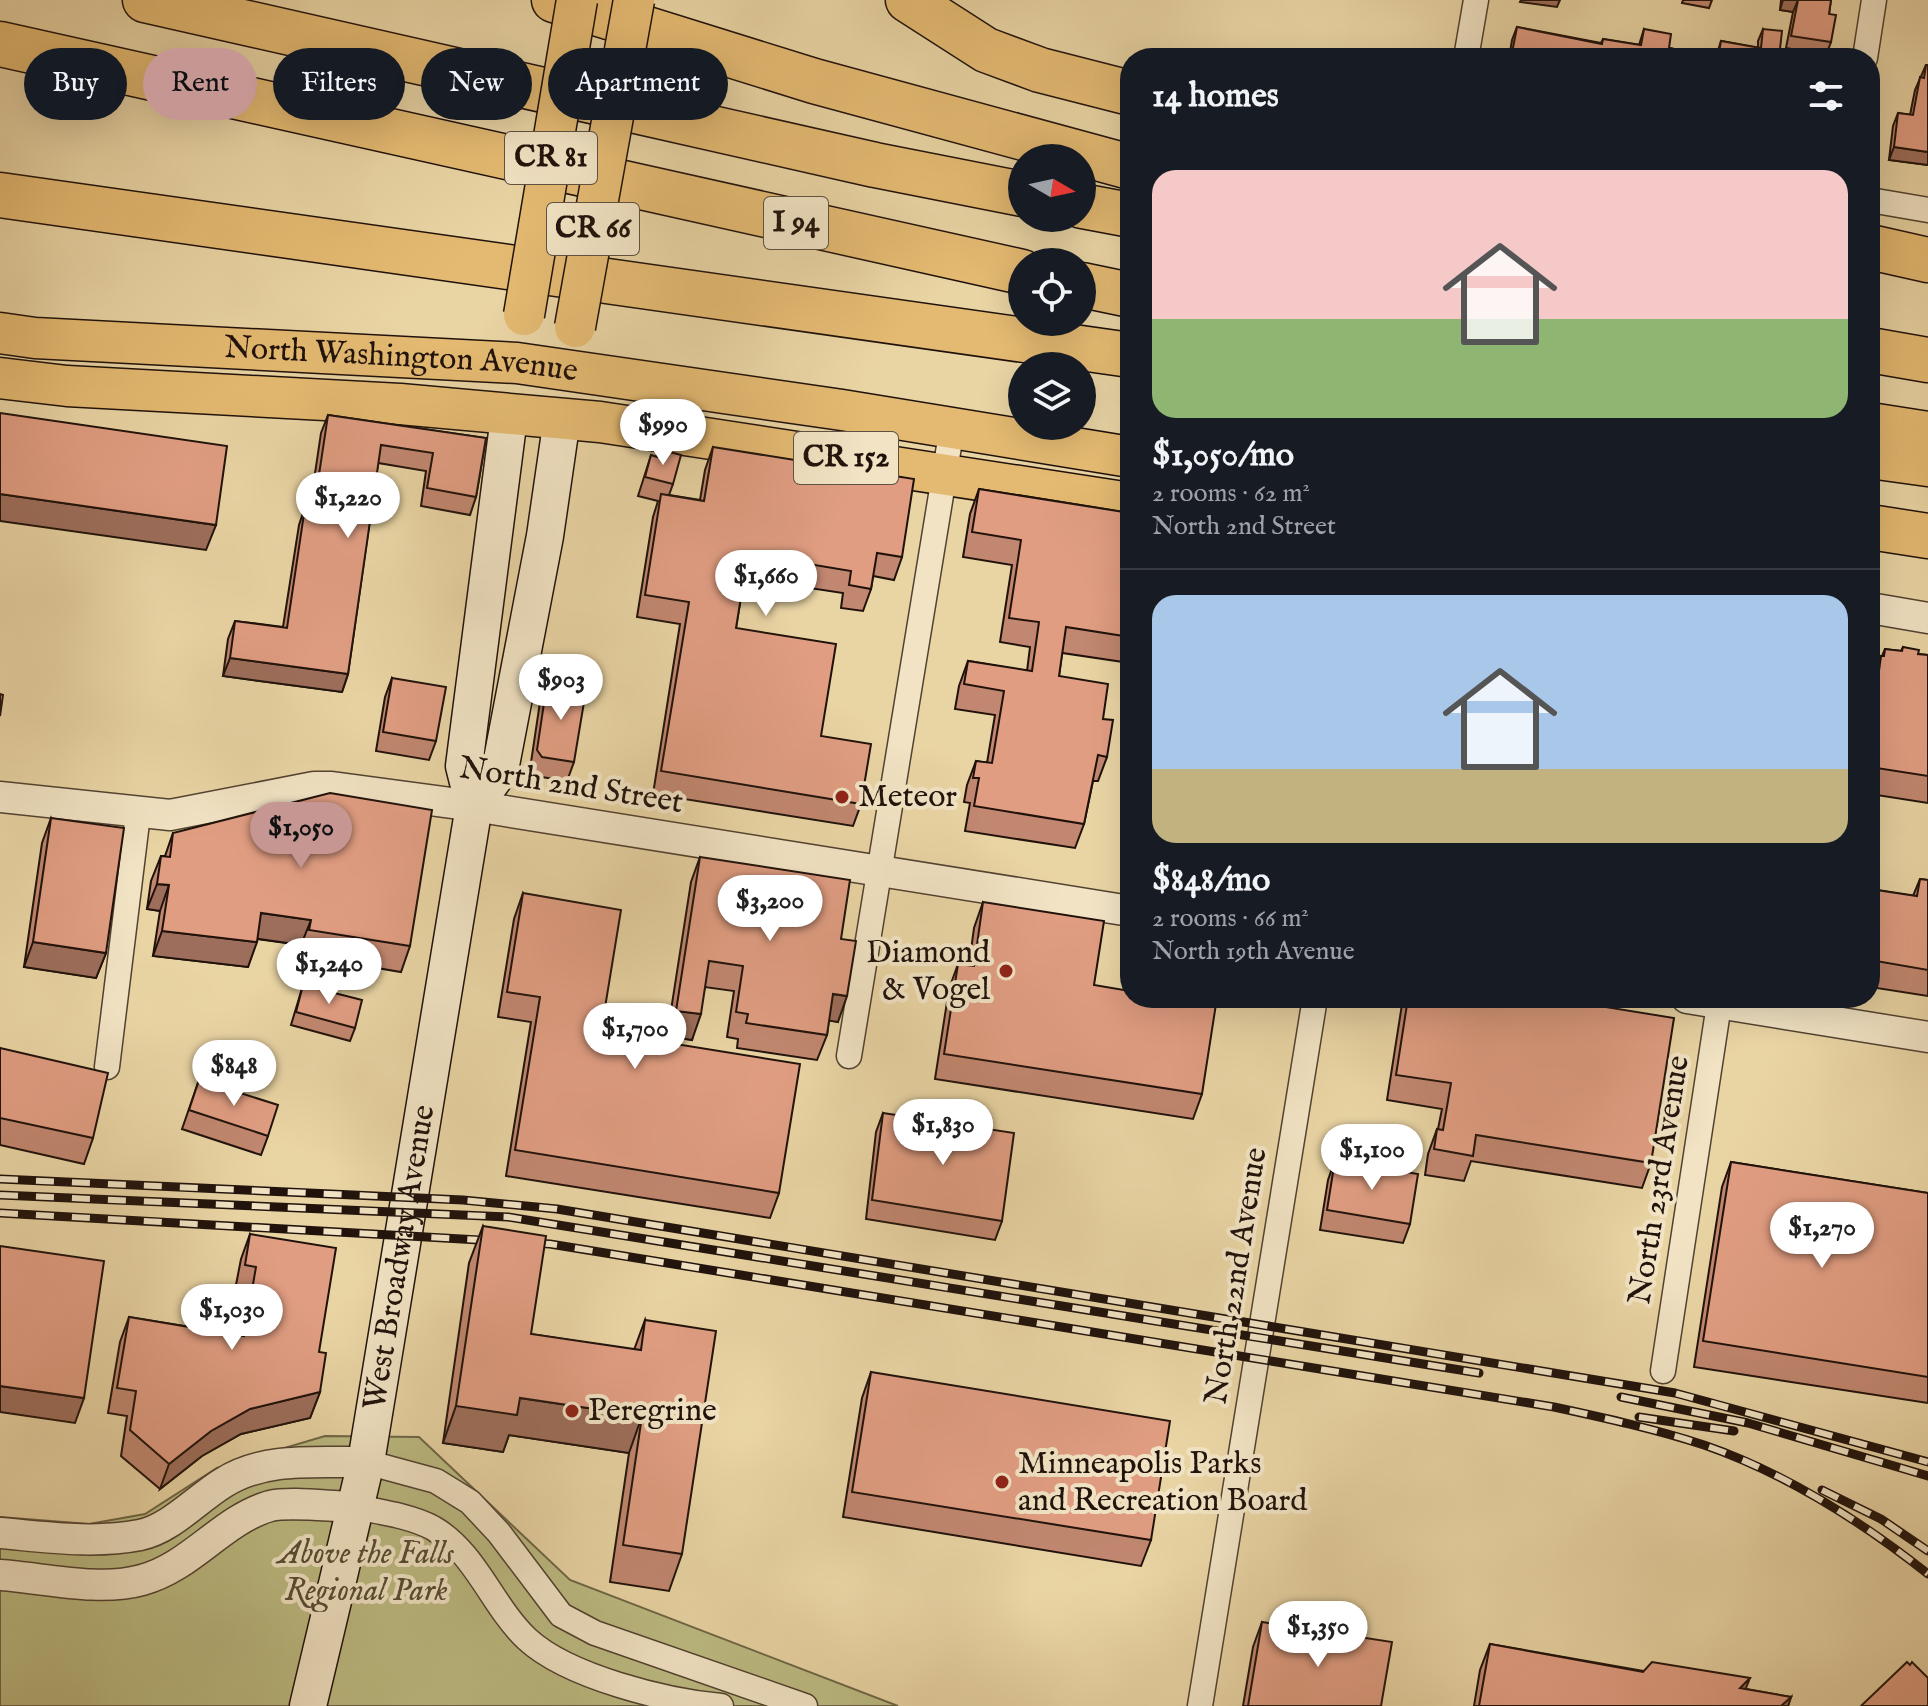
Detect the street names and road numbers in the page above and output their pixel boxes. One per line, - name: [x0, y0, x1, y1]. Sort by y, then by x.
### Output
- road number: CR 81: [505, 132, 597, 184]
- road number: I 94: [764, 197, 828, 249]
- road number: CR 66: [547, 203, 639, 255]
- street label: North Washington Avenue: [223, 327, 580, 392]
- road number: CR 152: [794, 432, 898, 484]
- street label: North 2nd Street: [456, 748, 686, 824]
- street label: North 23rd Avenue: [1620, 1053, 1700, 1307]
- street label: West Broadway Avenue: [354, 1102, 445, 1413]
- street label: North 22nd Avenue: [1196, 1145, 1278, 1407]

